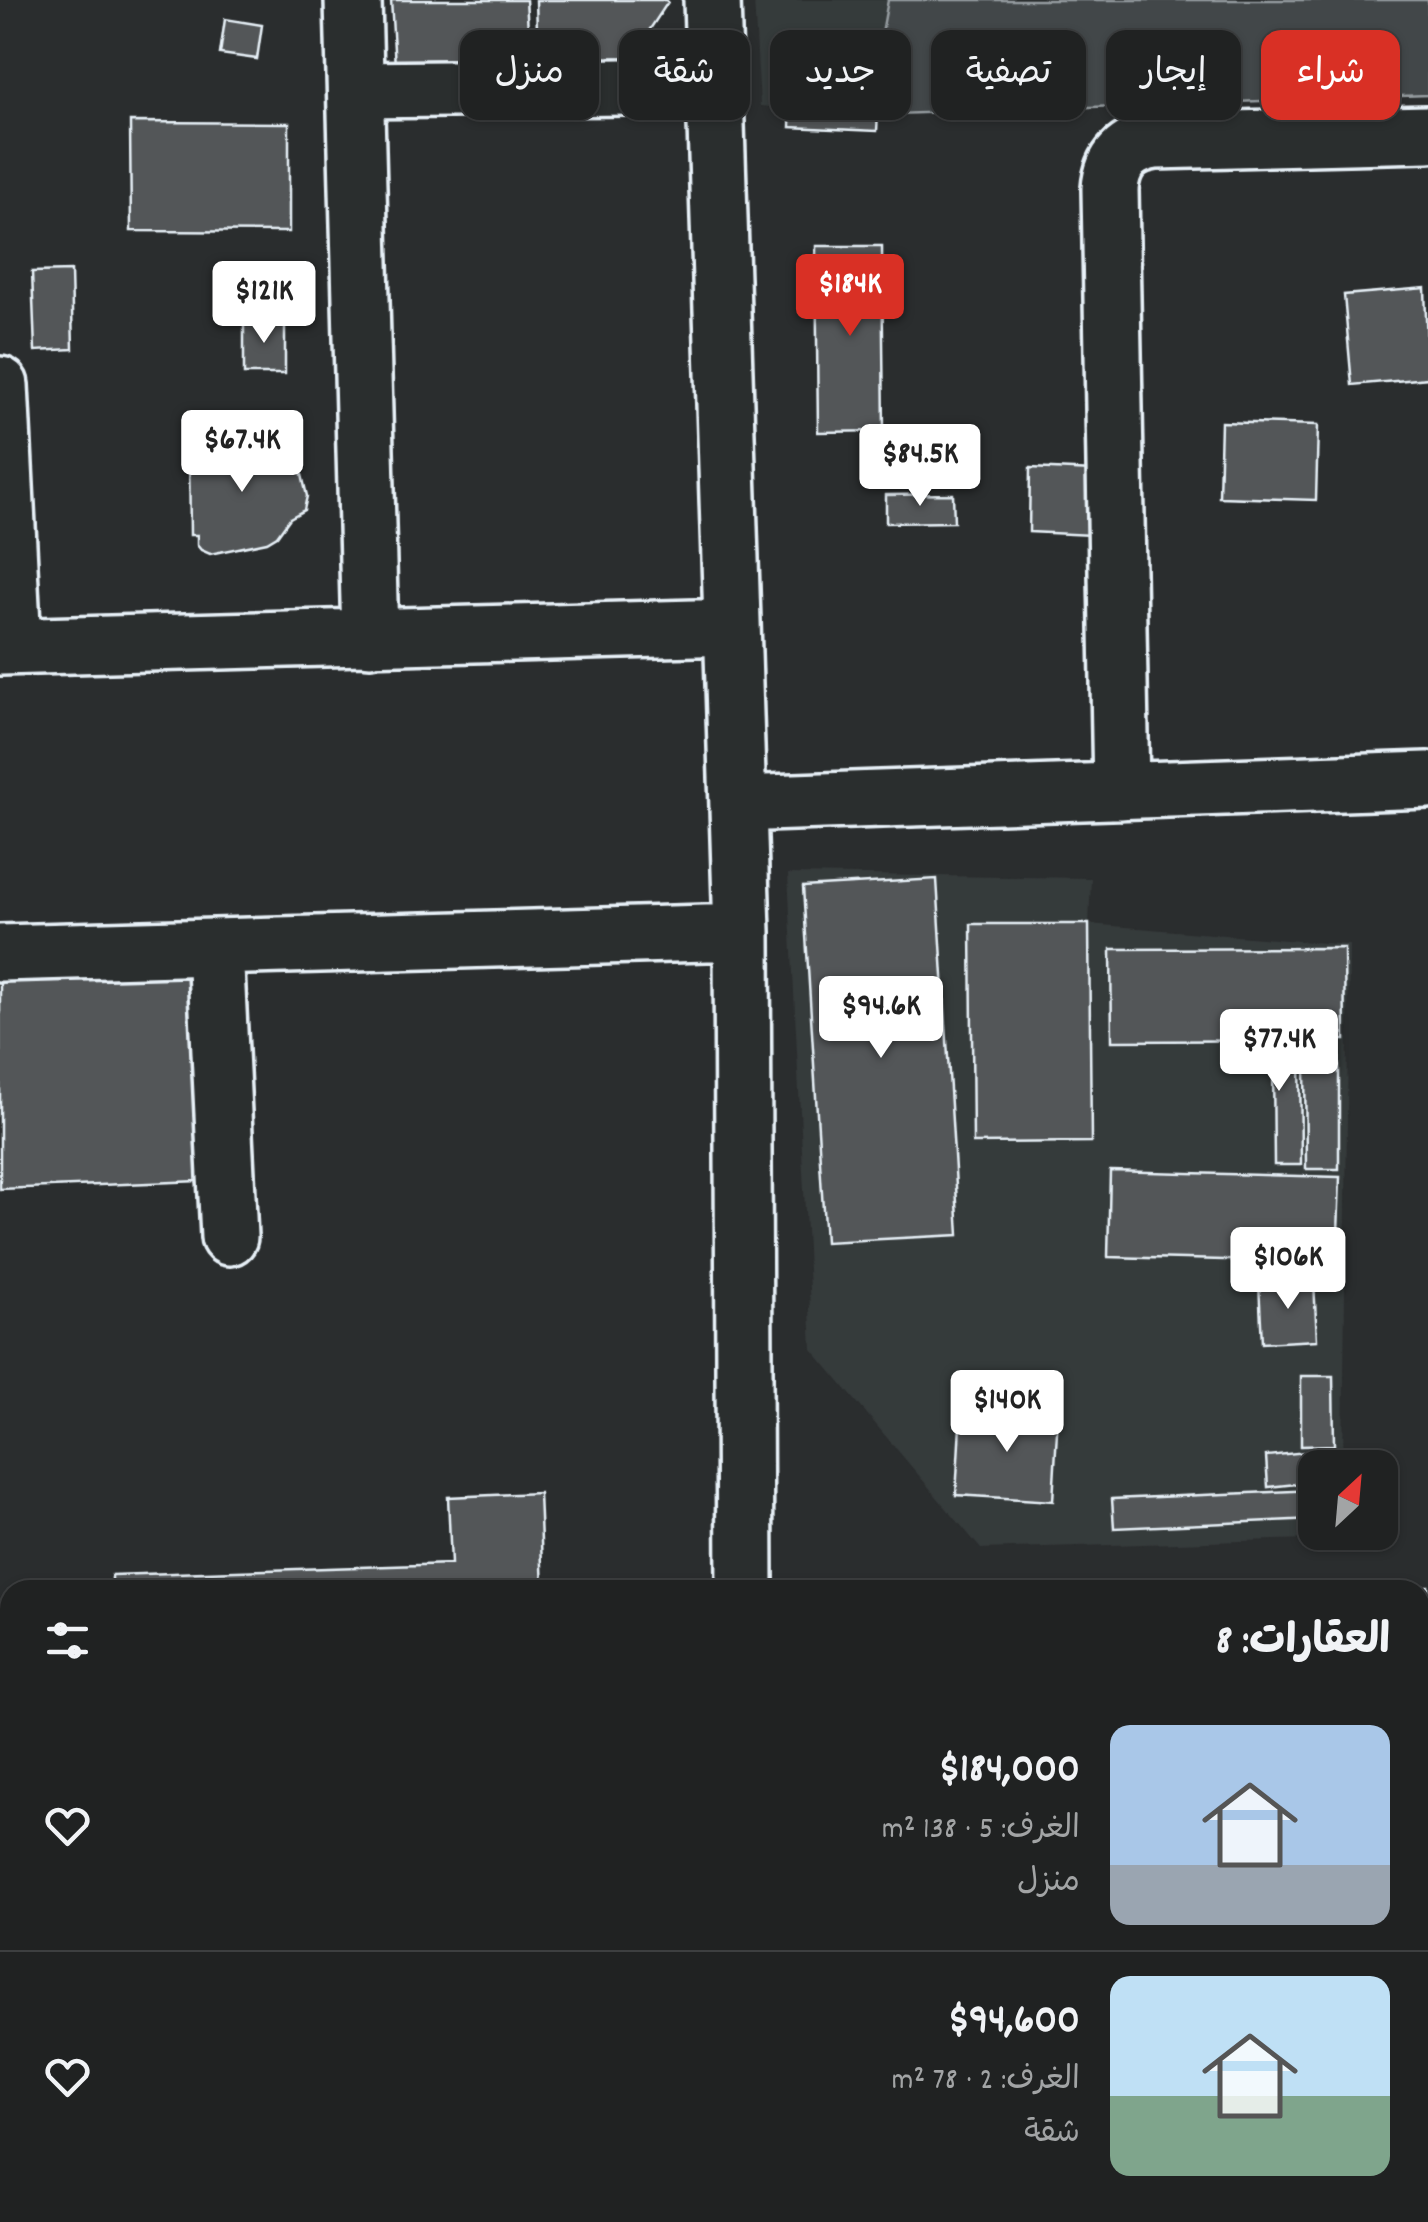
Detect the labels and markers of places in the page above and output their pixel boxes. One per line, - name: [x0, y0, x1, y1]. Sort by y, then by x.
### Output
- pin: $184K: [780, 254, 920, 339]
- pin: $121K: [194, 261, 334, 346]
- pin: $67.4K: [161, 410, 323, 495]
- pin: $84.5K: [839, 424, 1001, 509]
- pin: $94.6K: [800, 976, 962, 1061]
- pin: $77.4K: [1198, 1009, 1360, 1094]
- pin: $106K: [1218, 1227, 1358, 1312]
- pin: $140K: [937, 1370, 1077, 1455]

